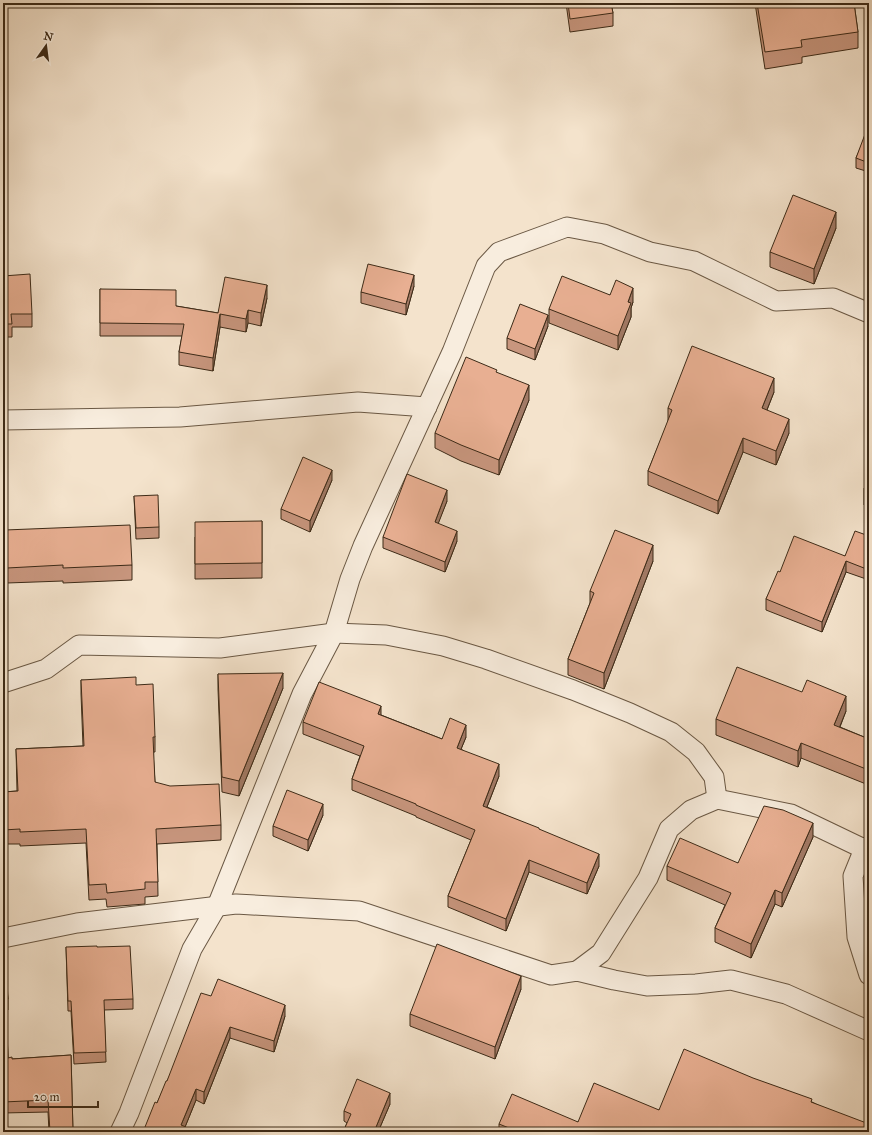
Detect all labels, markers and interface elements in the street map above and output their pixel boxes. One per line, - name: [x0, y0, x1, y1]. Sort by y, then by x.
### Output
- north arrow: [26, 26, 66, 66]
- text: N: [42, 29, 55, 44]
- scale bar: [28, 1083, 98, 1109]
- text: 20 m: [34, 1090, 60, 1104]

